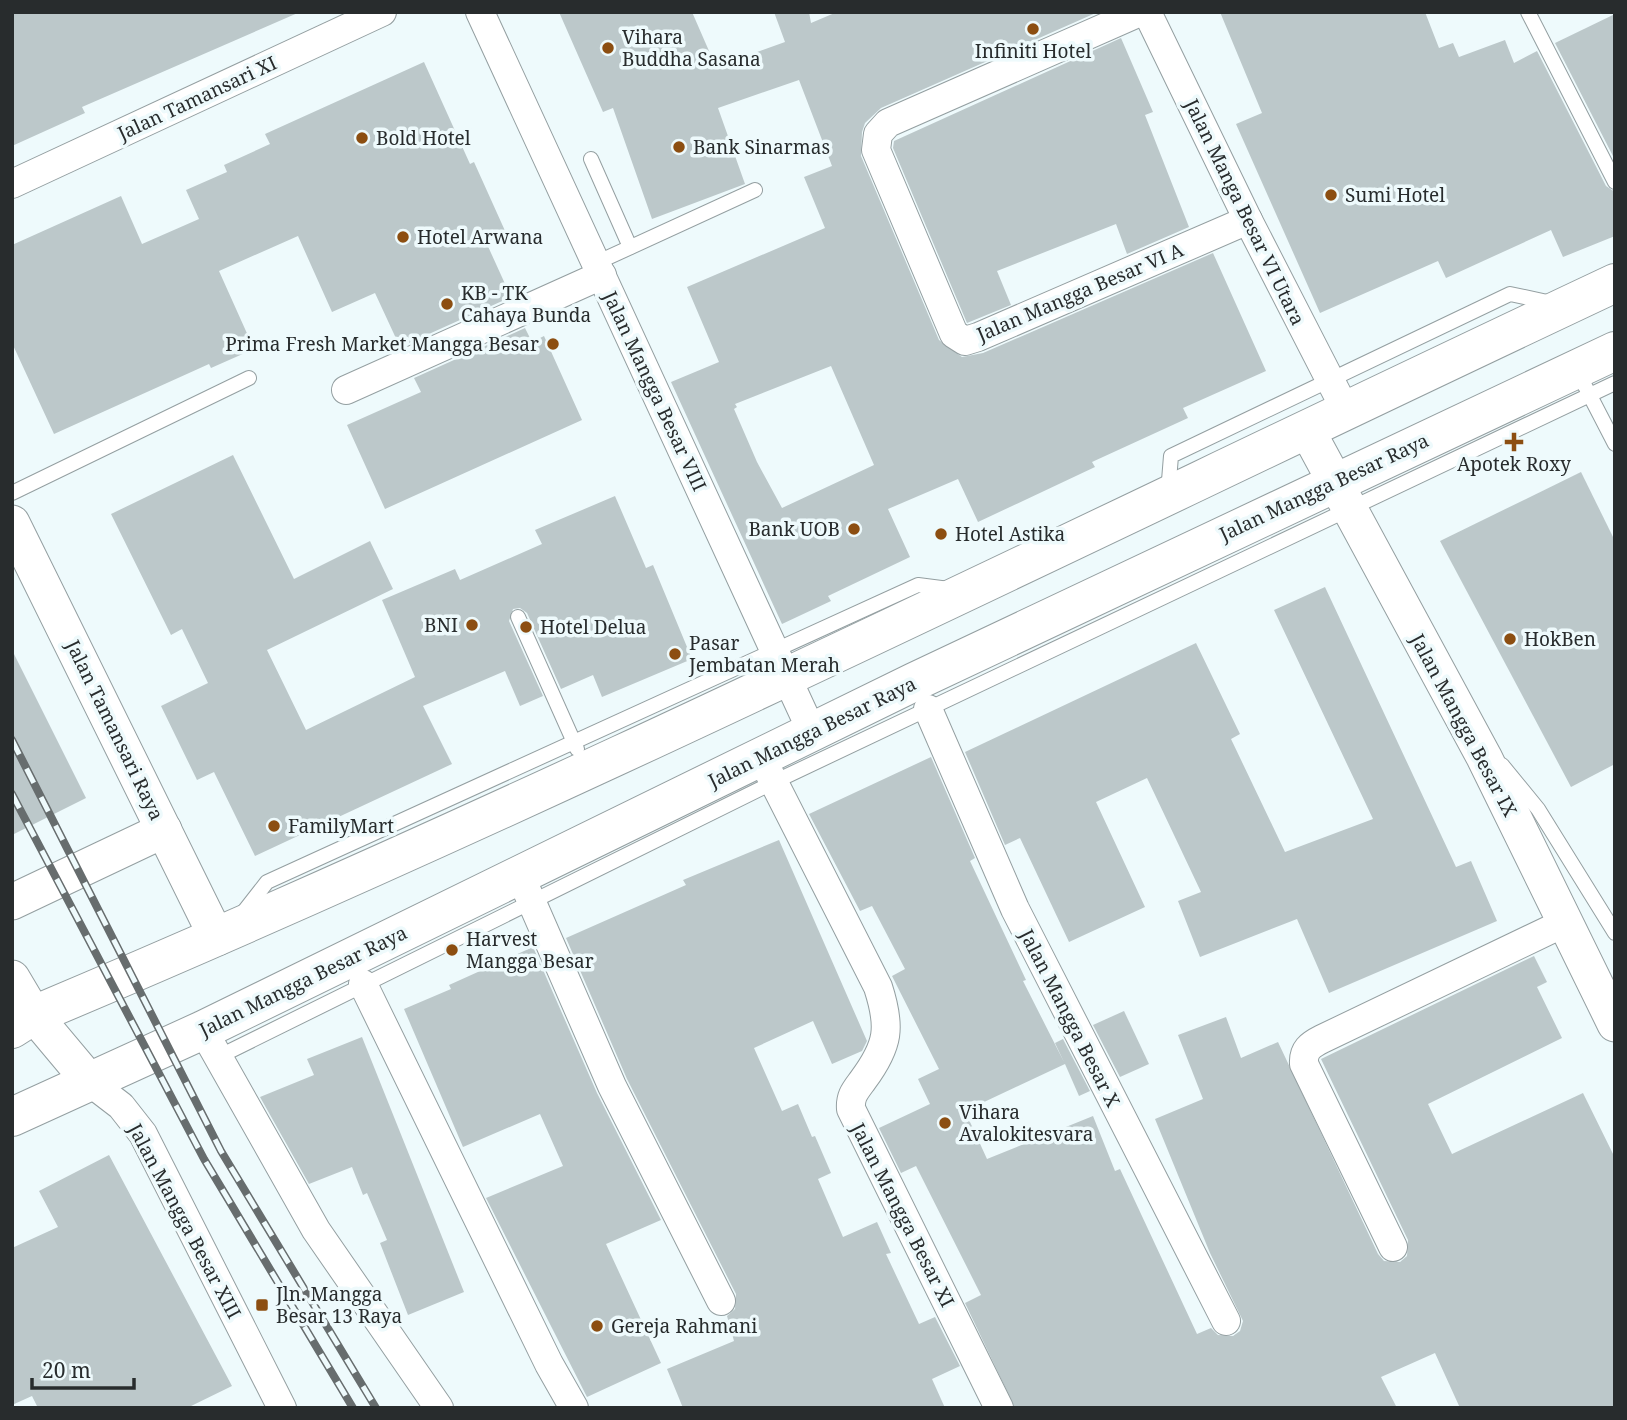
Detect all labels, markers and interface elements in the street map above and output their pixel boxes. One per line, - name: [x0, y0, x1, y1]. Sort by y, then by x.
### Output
- marker: Infiniti Hotel: [1025, 21, 1041, 37]
- place label: Vihara Buddha Sasana: [622, 24, 761, 72]
- place label: Infiniti Hotel: [975, 38, 1091, 64]
- marker: Vihara Buddha Sasana: [600, 40, 616, 56]
- street label: Jalan Tamansari XI: [112, 50, 281, 147]
- street label: Jalan Manga Besar VI Utara: [1178, 94, 1311, 329]
- place label: Bold Hotel: [376, 125, 471, 151]
- marker: Bold Hotel: [354, 130, 370, 146]
- place label: Bank Sinarmas: [693, 134, 830, 160]
- marker: Bank Sinarmas: [671, 139, 687, 155]
- place label: Sumi Hotel: [1345, 182, 1445, 208]
- marker: Sumi Hotel: [1323, 187, 1339, 203]
- place label: Hotel Arwana: [417, 224, 543, 250]
- marker: Hotel Arwana: [395, 229, 411, 245]
- street label: Jalan Mangga Besar VI A: [972, 236, 1188, 348]
- place label: KB - TK Cahaya Bunda: [461, 280, 591, 328]
- street label: Jalan Mangga Besar VIII: [597, 286, 713, 495]
- marker: KB - TK Cahaya Bunda: [439, 296, 455, 312]
- place label: Prima Fresh Market Mangga Besar: [225, 331, 539, 357]
- marker: Prima Fresh Market Mangga Besar: [545, 336, 561, 352]
- street label: Jalan Mangga Besar Raya: [1214, 427, 1433, 547]
- marker: Apotek Roxy: [1506, 434, 1522, 450]
- place label: Apotek Roxy: [1457, 451, 1571, 477]
- place label: Bank UOB: [748, 516, 840, 542]
- marker: Bank UOB: [846, 521, 862, 537]
- place label: Hotel Astika: [955, 521, 1065, 547]
- marker: Hotel Astika: [933, 526, 949, 542]
- place label: BNI: [424, 612, 458, 638]
- place label: Hotel Delua: [540, 614, 646, 640]
- marker: BNI: [464, 617, 480, 633]
- marker: Hotel Delua: [518, 619, 534, 635]
- place label: HokBen: [1524, 626, 1596, 652]
- street label: Jalan Mangga Besar IX: [1404, 628, 1523, 821]
- place label: Pasar Jembatan Merah: [688, 630, 840, 678]
- marker: HokBen: [1502, 631, 1518, 647]
- street label: Jalan Tamansari Raya: [60, 635, 170, 824]
- marker: Pasar Jembatan Merah: [667, 646, 683, 662]
- street label: Jalan Mangga Besar Raya: [703, 670, 920, 794]
- place label: FamilyMart: [288, 813, 394, 839]
- marker: FamilyMart: [266, 818, 282, 834]
- street label: Jalan Mangga Besar Raya: [194, 919, 411, 1043]
- street label: Jalan Mangga Besar X: [1013, 924, 1126, 1112]
- place label: Harvest Mangga Besar: [466, 926, 594, 974]
- marker: Harvest Mangga Besar: [444, 942, 460, 958]
- place label: Vihara Avalokitesvara: [959, 1099, 1093, 1147]
- marker: Vihara Avalokitesvara: [937, 1115, 953, 1131]
- street label: Jalan Mangga Besar XIII: [122, 1118, 248, 1323]
- street label: Jalan Mangga Besar XI: [845, 1118, 961, 1312]
- place label: Jln. Mangga Besar 13 Raya: [275, 1281, 402, 1329]
- marker: Jln. Mangga Besar 13 Raya: [254, 1297, 270, 1313]
- place label: Gereja Rahmani: [611, 1313, 757, 1339]
- marker: Gereja Rahmani: [589, 1318, 605, 1334]
- scale bar: [32, 1346, 133, 1390]
- text: 20 m: [42, 1356, 91, 1384]

